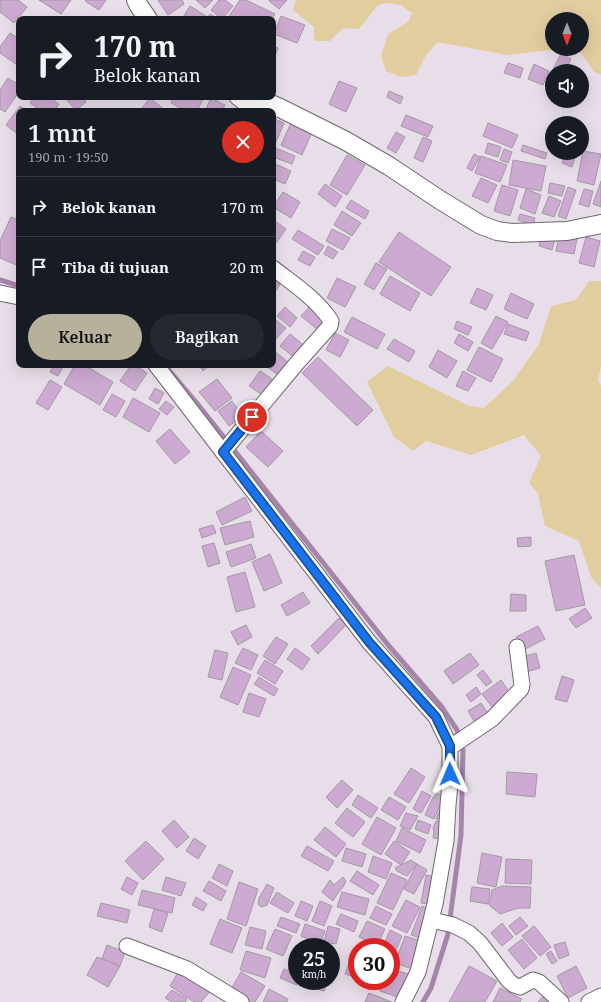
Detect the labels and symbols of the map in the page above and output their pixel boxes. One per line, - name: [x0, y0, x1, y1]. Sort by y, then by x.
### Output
- north arrow: [545, 12, 589, 56]
- pin: [235, 400, 269, 434]
- position arrow: [429, 753, 471, 795]
- speed limit sign: 30: [348, 938, 400, 990]

